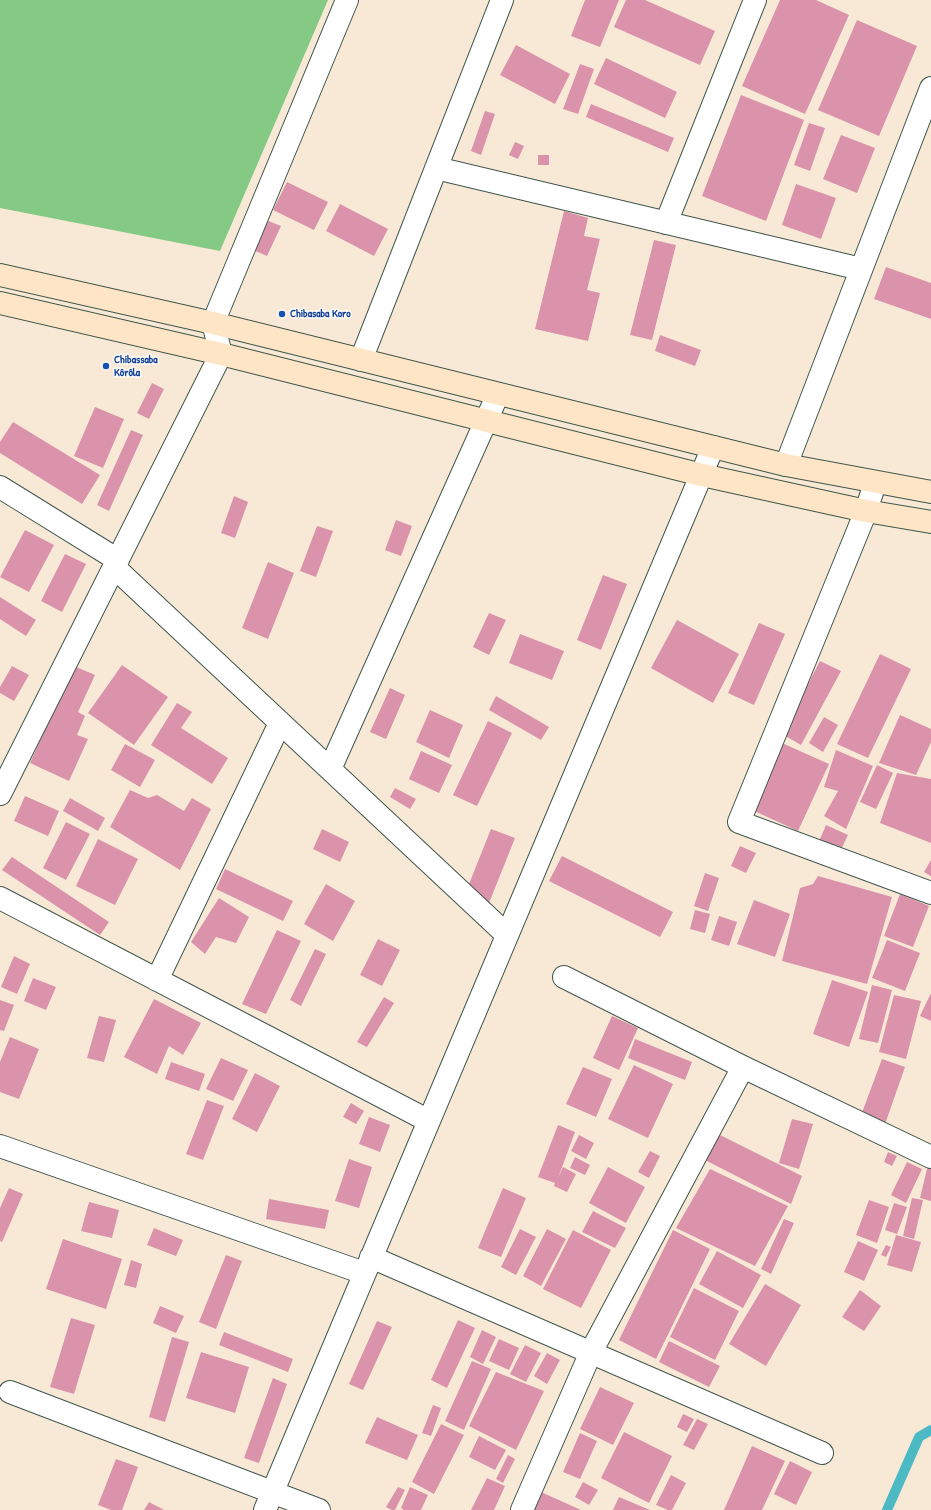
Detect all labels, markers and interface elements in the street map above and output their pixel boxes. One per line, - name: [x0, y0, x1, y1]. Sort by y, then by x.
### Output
- place label: Chibasaba Koro: [290, 307, 351, 321]
- marker: Chibasaba Koro: [277, 309, 287, 319]
- place label: Chibassaba Kôrôla: [114, 353, 158, 379]
- marker: Chibassaba Kôrôla: [101, 361, 111, 371]

